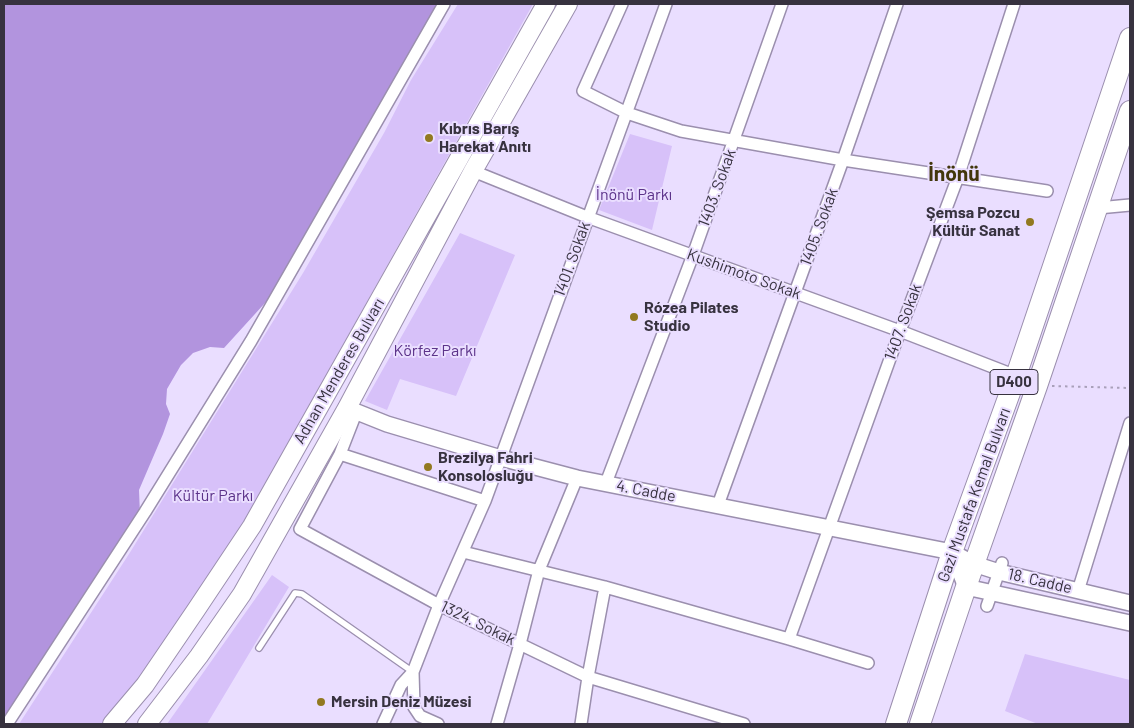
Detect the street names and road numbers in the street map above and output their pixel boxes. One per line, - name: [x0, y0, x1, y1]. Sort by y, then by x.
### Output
- street label: 1403. Sokak: [694, 146, 740, 230]
- street label: 1405. Sokak: [796, 185, 842, 269]
- street label: 1401. Sokak: [550, 219, 594, 299]
- street label: Kushimoto Sokak: [684, 244, 804, 304]
- street label: 1407. Sokak: [880, 281, 926, 363]
- street label: Adnan Menderes Bulvarı: [290, 295, 388, 447]
- road number: D400: [990, 370, 1038, 394]
- street label: Gazi Mustafa Kemal Bulvarı: [934, 405, 1014, 585]
- street label: 4. Cadde: [615, 476, 677, 506]
- street label: 18. Cadde: [1006, 564, 1074, 598]
- street label: 1324. Sokak: [437, 597, 519, 649]

